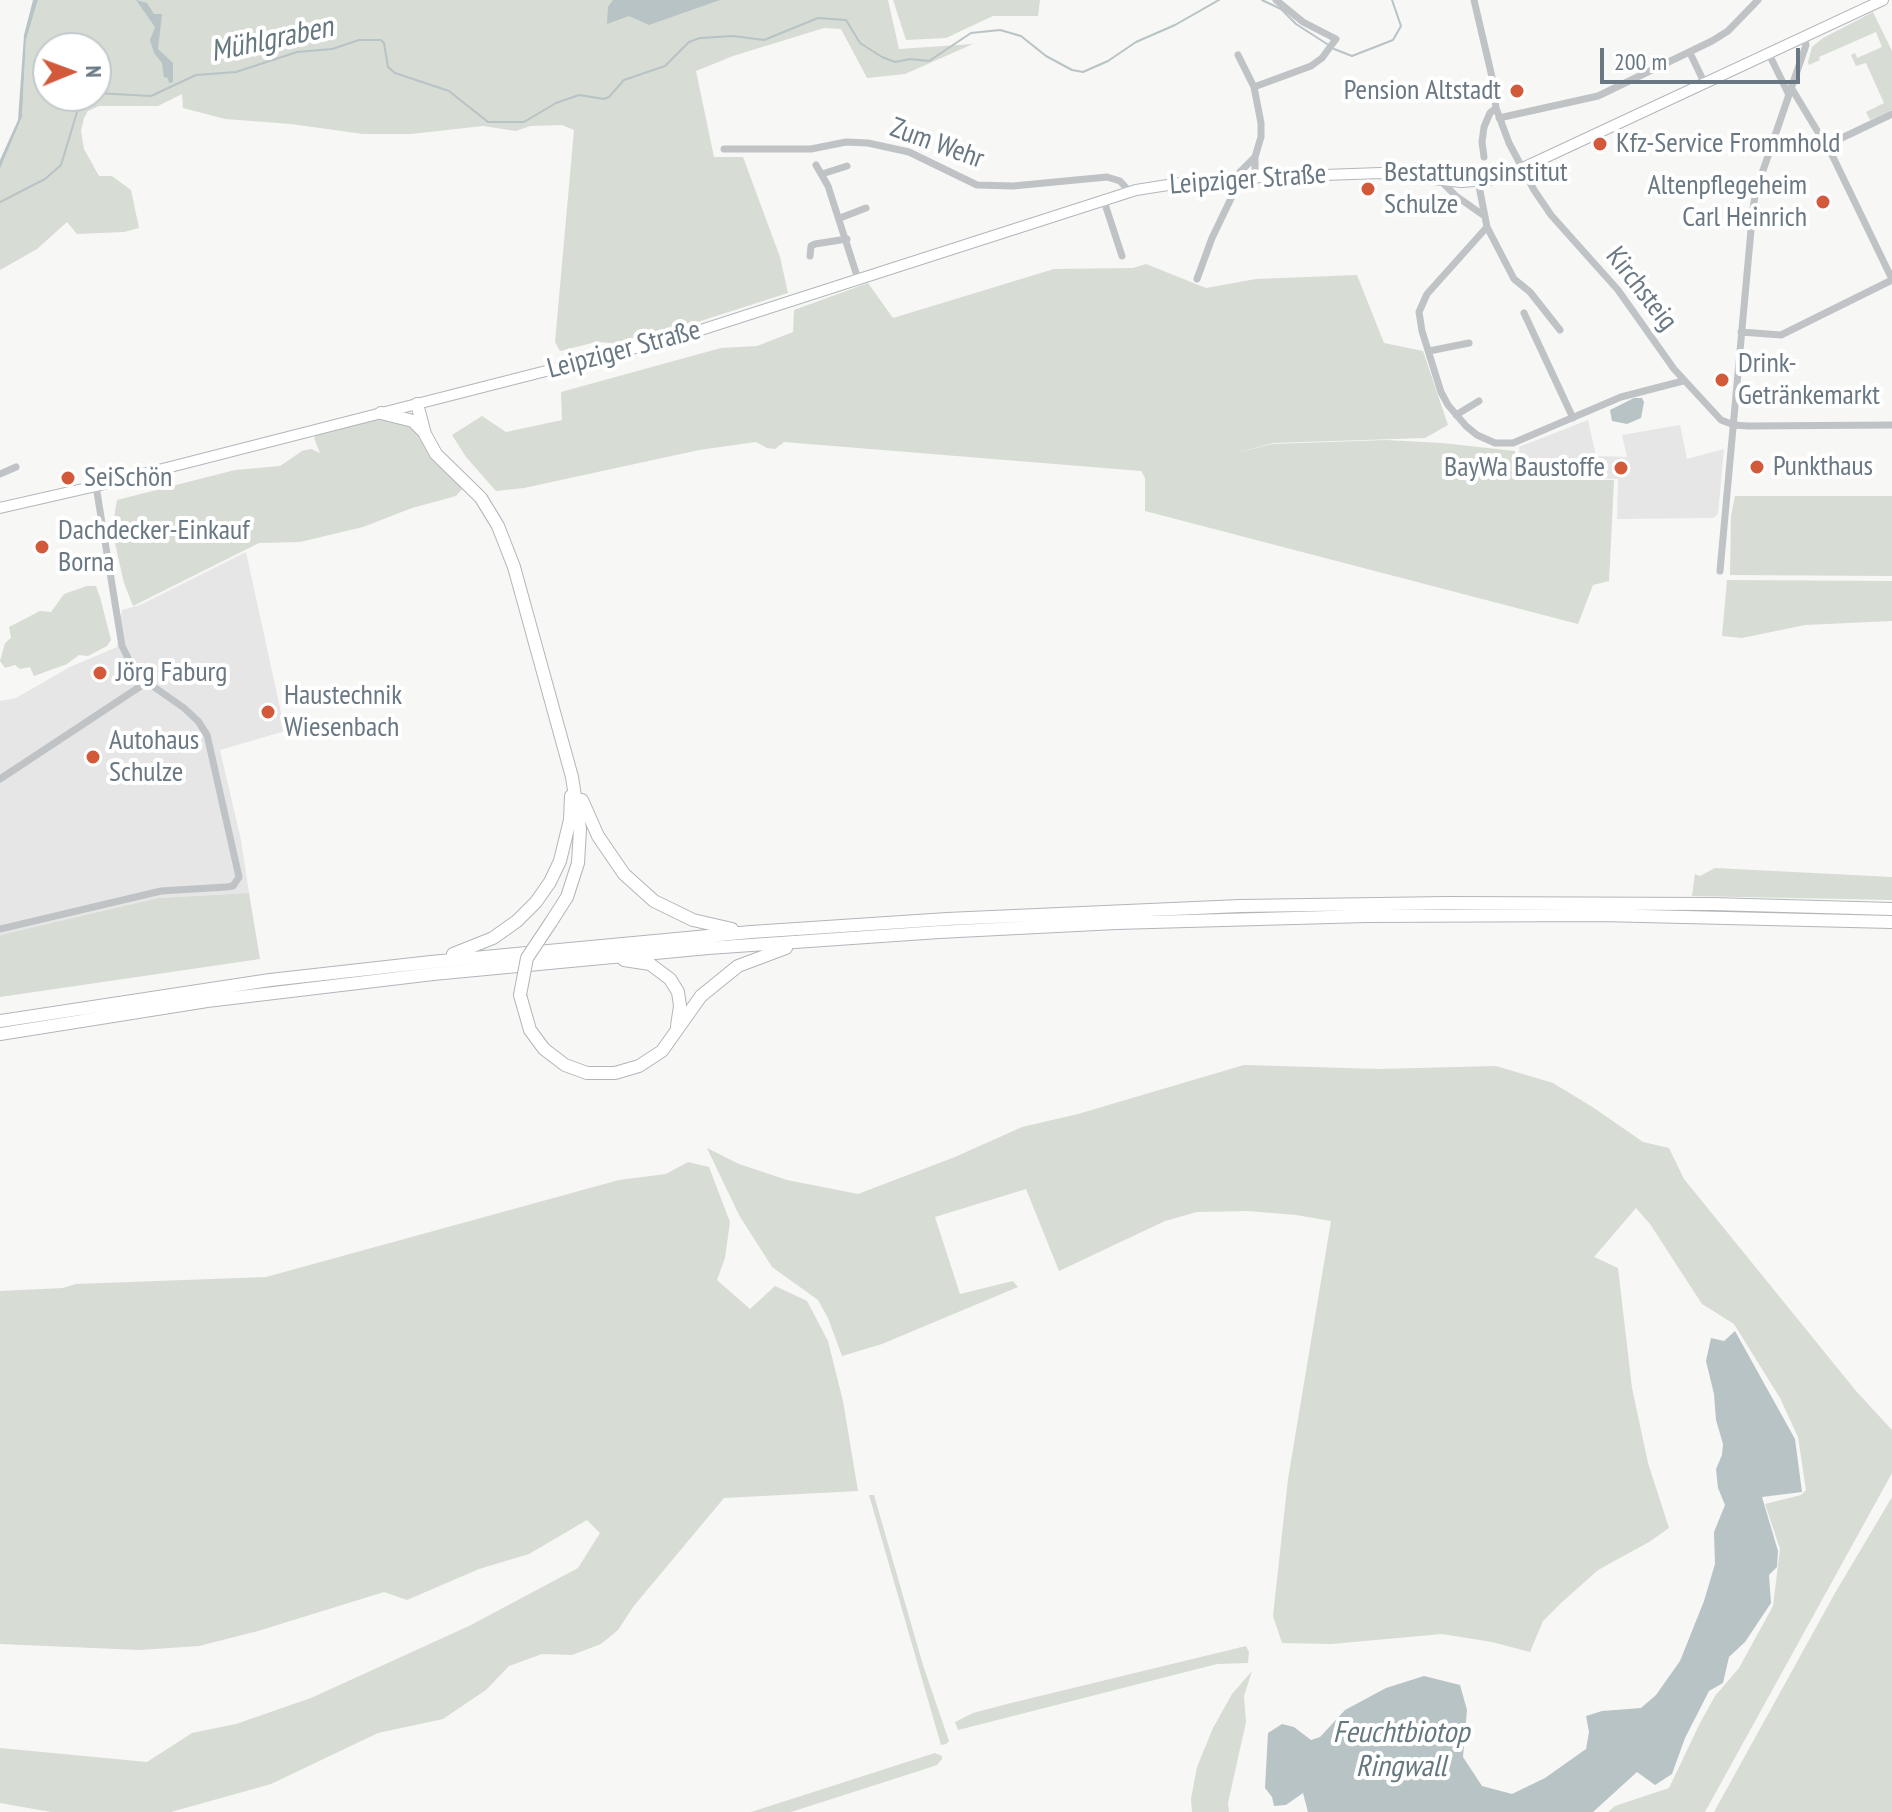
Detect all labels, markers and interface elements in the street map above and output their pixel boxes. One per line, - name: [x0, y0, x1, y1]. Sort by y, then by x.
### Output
- water label: Mühlgraben: [208, 9, 336, 71]
- north arrow: [32, 32, 112, 112]
- scale bar: [1604, 32, 1804, 82]
- text: 200 m: [1614, 46, 1667, 77]
- text: N: [80, 65, 108, 78]
- place label: Pension Altstadt: [1344, 74, 1501, 108]
- marker: Pension Altstadt: [1508, 82, 1526, 100]
- street label: Zum Wehr: [885, 112, 989, 176]
- place label: Kfz-Service Frommhold: [1616, 127, 1840, 161]
- marker: Kfz-Service Frommhold: [1591, 135, 1609, 153]
- place label: Bestattungsinstitut Schulze: [1384, 156, 1568, 222]
- street label: Leipziger Straße: [1168, 158, 1328, 202]
- place label: Altenpflegeheim Carl Heinrich: [1647, 169, 1807, 235]
- marker: Bestattungsinstitut Schulze: [1359, 180, 1377, 198]
- marker: Altenpflegeheim Carl Heinrich: [1814, 193, 1832, 211]
- street label: Kirchsteig: [1598, 241, 1684, 337]
- street label: Leipziger Straße: [544, 313, 704, 387]
- place label: Drink- Getränkemarkt: [1738, 347, 1880, 413]
- marker: Drink- Getränkemarkt: [1713, 371, 1731, 389]
- place label: Punkthaus: [1773, 450, 1873, 484]
- place label: BayWa Baustoffe: [1444, 451, 1605, 485]
- marker: Punkthaus: [1748, 458, 1766, 476]
- marker: BayWa Baustoffe: [1612, 459, 1630, 477]
- place label: SeiSchön: [84, 461, 172, 495]
- marker: SeiSchön: [59, 469, 77, 487]
- place label: Dachdecker-Einkauf Borna: [58, 514, 249, 580]
- marker: Dachdecker-Einkauf Borna: [33, 538, 51, 556]
- place label: Jörg Faburg: [116, 656, 227, 690]
- marker: Jörg Faburg: [91, 664, 109, 682]
- place label: Haustechnik Wiesenbach: [284, 679, 402, 745]
- marker: Haustechnik Wiesenbach: [259, 703, 277, 721]
- place label: Autohaus Schulze: [109, 724, 199, 790]
- marker: Autohaus Schulze: [84, 748, 102, 766]
- water label: Feuchtbiotop Ringwall: [1333, 1715, 1469, 1786]

